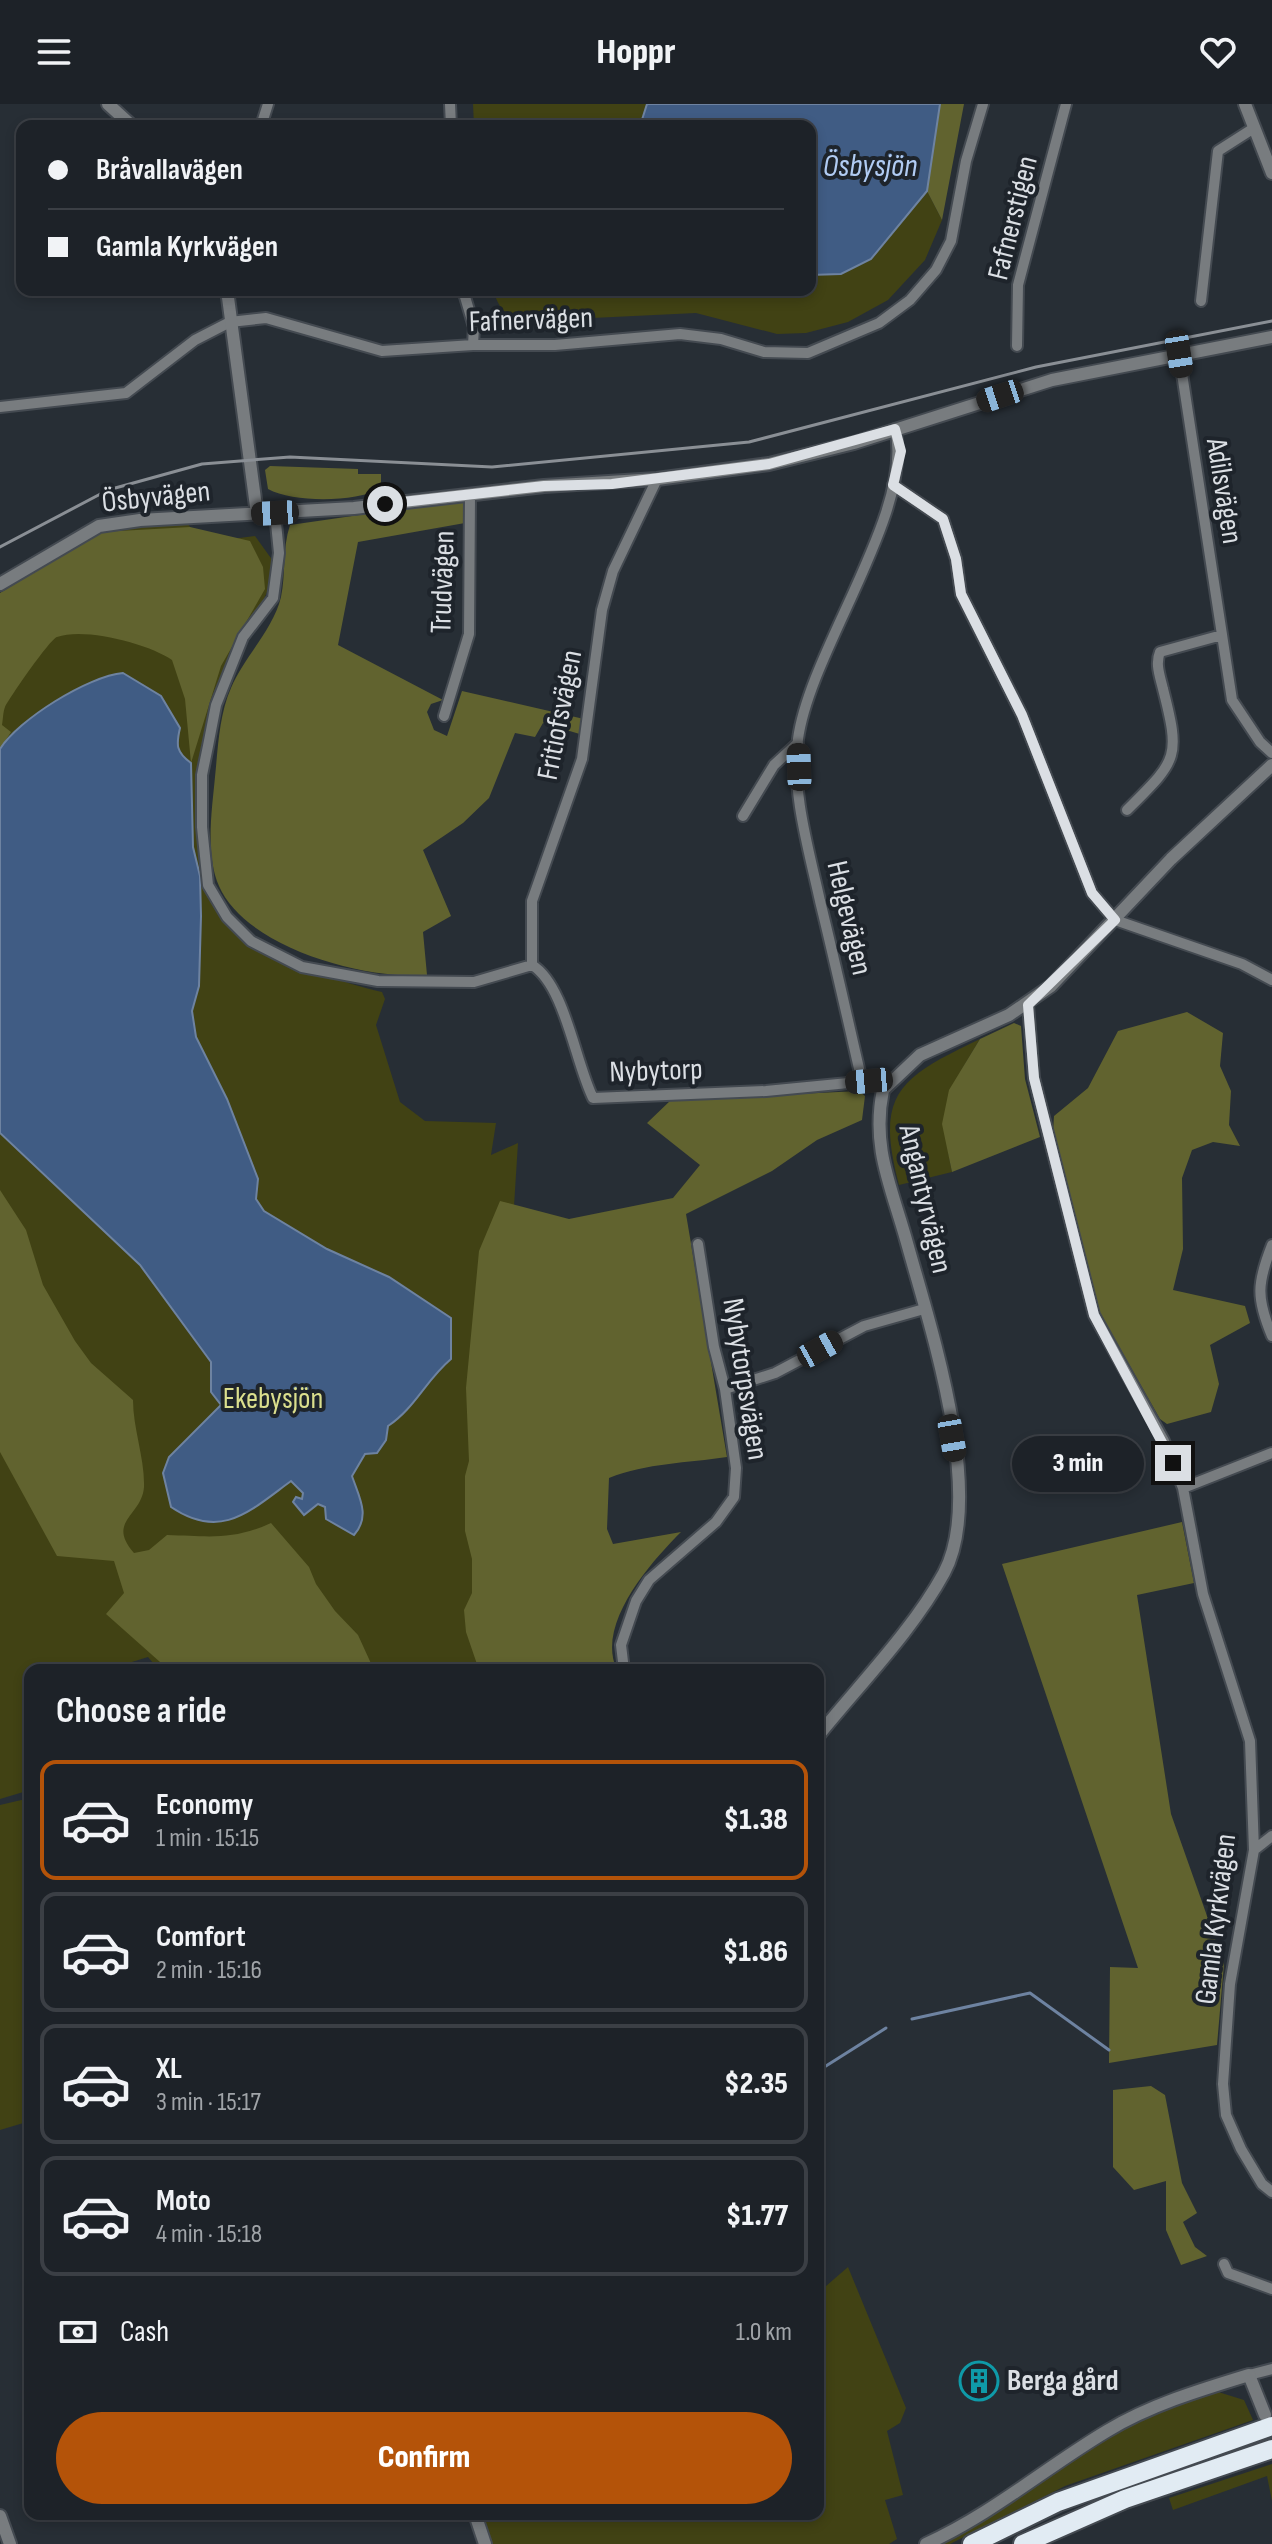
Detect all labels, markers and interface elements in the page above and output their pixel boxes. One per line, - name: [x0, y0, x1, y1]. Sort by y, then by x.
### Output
- icon: menu: [32, 30, 76, 74]
- icon: heart: [1196, 30, 1240, 74]
- text: Hoppr: [597, 31, 675, 74]
- water label: Ösbysjön: [823, 147, 917, 186]
- text: Bråvallavägen: [96, 152, 243, 188]
- street label: Fafnerstigen: [980, 152, 1046, 284]
- text: Gamla Kyrkvägen: [96, 229, 278, 265]
- street label: Fafnervägen: [468, 300, 594, 340]
- car: [1163, 328, 1195, 380]
- car: [973, 377, 1027, 415]
- street label: Adilsvägen: [1198, 435, 1250, 546]
- street label: Ösbyvägen: [100, 473, 212, 521]
- route start: [367, 486, 403, 522]
- car: [250, 500, 300, 526]
- street label: Trudvägen: [423, 530, 463, 634]
- street label: Fritiofsvägen: [530, 647, 590, 783]
- car: [786, 743, 812, 791]
- street label: Helgevägen: [818, 857, 880, 979]
- street label: Nybytorp: [609, 1051, 703, 1091]
- car: [844, 1067, 894, 1095]
- street label: Angantyrvägen: [890, 1120, 960, 1277]
- street label: Nybytorpsvägen: [714, 1295, 776, 1463]
- car: [793, 1327, 847, 1371]
- park label: Ekebysjön: [223, 1381, 323, 1417]
- car: [936, 1412, 968, 1464]
- callout: 3 min: [1013, 1435, 1145, 1491]
- route end: [1155, 1445, 1191, 1481]
- text: 3 min: [1053, 1448, 1103, 1479]
- text: Choose a ride: [56, 1690, 227, 1733]
- icon: car: [60, 1784, 132, 1856]
- text: Economy: [156, 1787, 253, 1823]
- text: $1.38: [724, 1802, 788, 1838]
- text: 1 min · 15:15: [156, 1823, 259, 1854]
- street label: Gamla Kyrkvägen: [1188, 1832, 1244, 2006]
- icon: car: [60, 1916, 132, 1988]
- text: Comfort: [156, 1919, 246, 1955]
- text: $1.86: [723, 1934, 788, 1970]
- text: 2 min · 15:16: [156, 1955, 262, 1986]
- icon: car: [60, 2048, 132, 2120]
- text: XL: [156, 2051, 182, 2087]
- text: $2.35: [724, 2066, 788, 2102]
- text: 3 min · 15:17: [156, 2087, 261, 2118]
- icon: car: [60, 2180, 132, 2252]
- text: Moto: [156, 2183, 211, 2219]
- text: $1.77: [726, 2198, 788, 2234]
- text: 4 min · 15:18: [156, 2219, 262, 2250]
- icon: cash: [56, 2310, 100, 2354]
- text: Cash: [120, 2314, 169, 2350]
- text: 1.0 km: [736, 2317, 792, 2348]
- building icon: Berga gård: [958, 2360, 1000, 2402]
- place label: Berga gård: [1007, 2363, 1119, 2399]
- button: Confirm: [56, 2412, 792, 2504]

